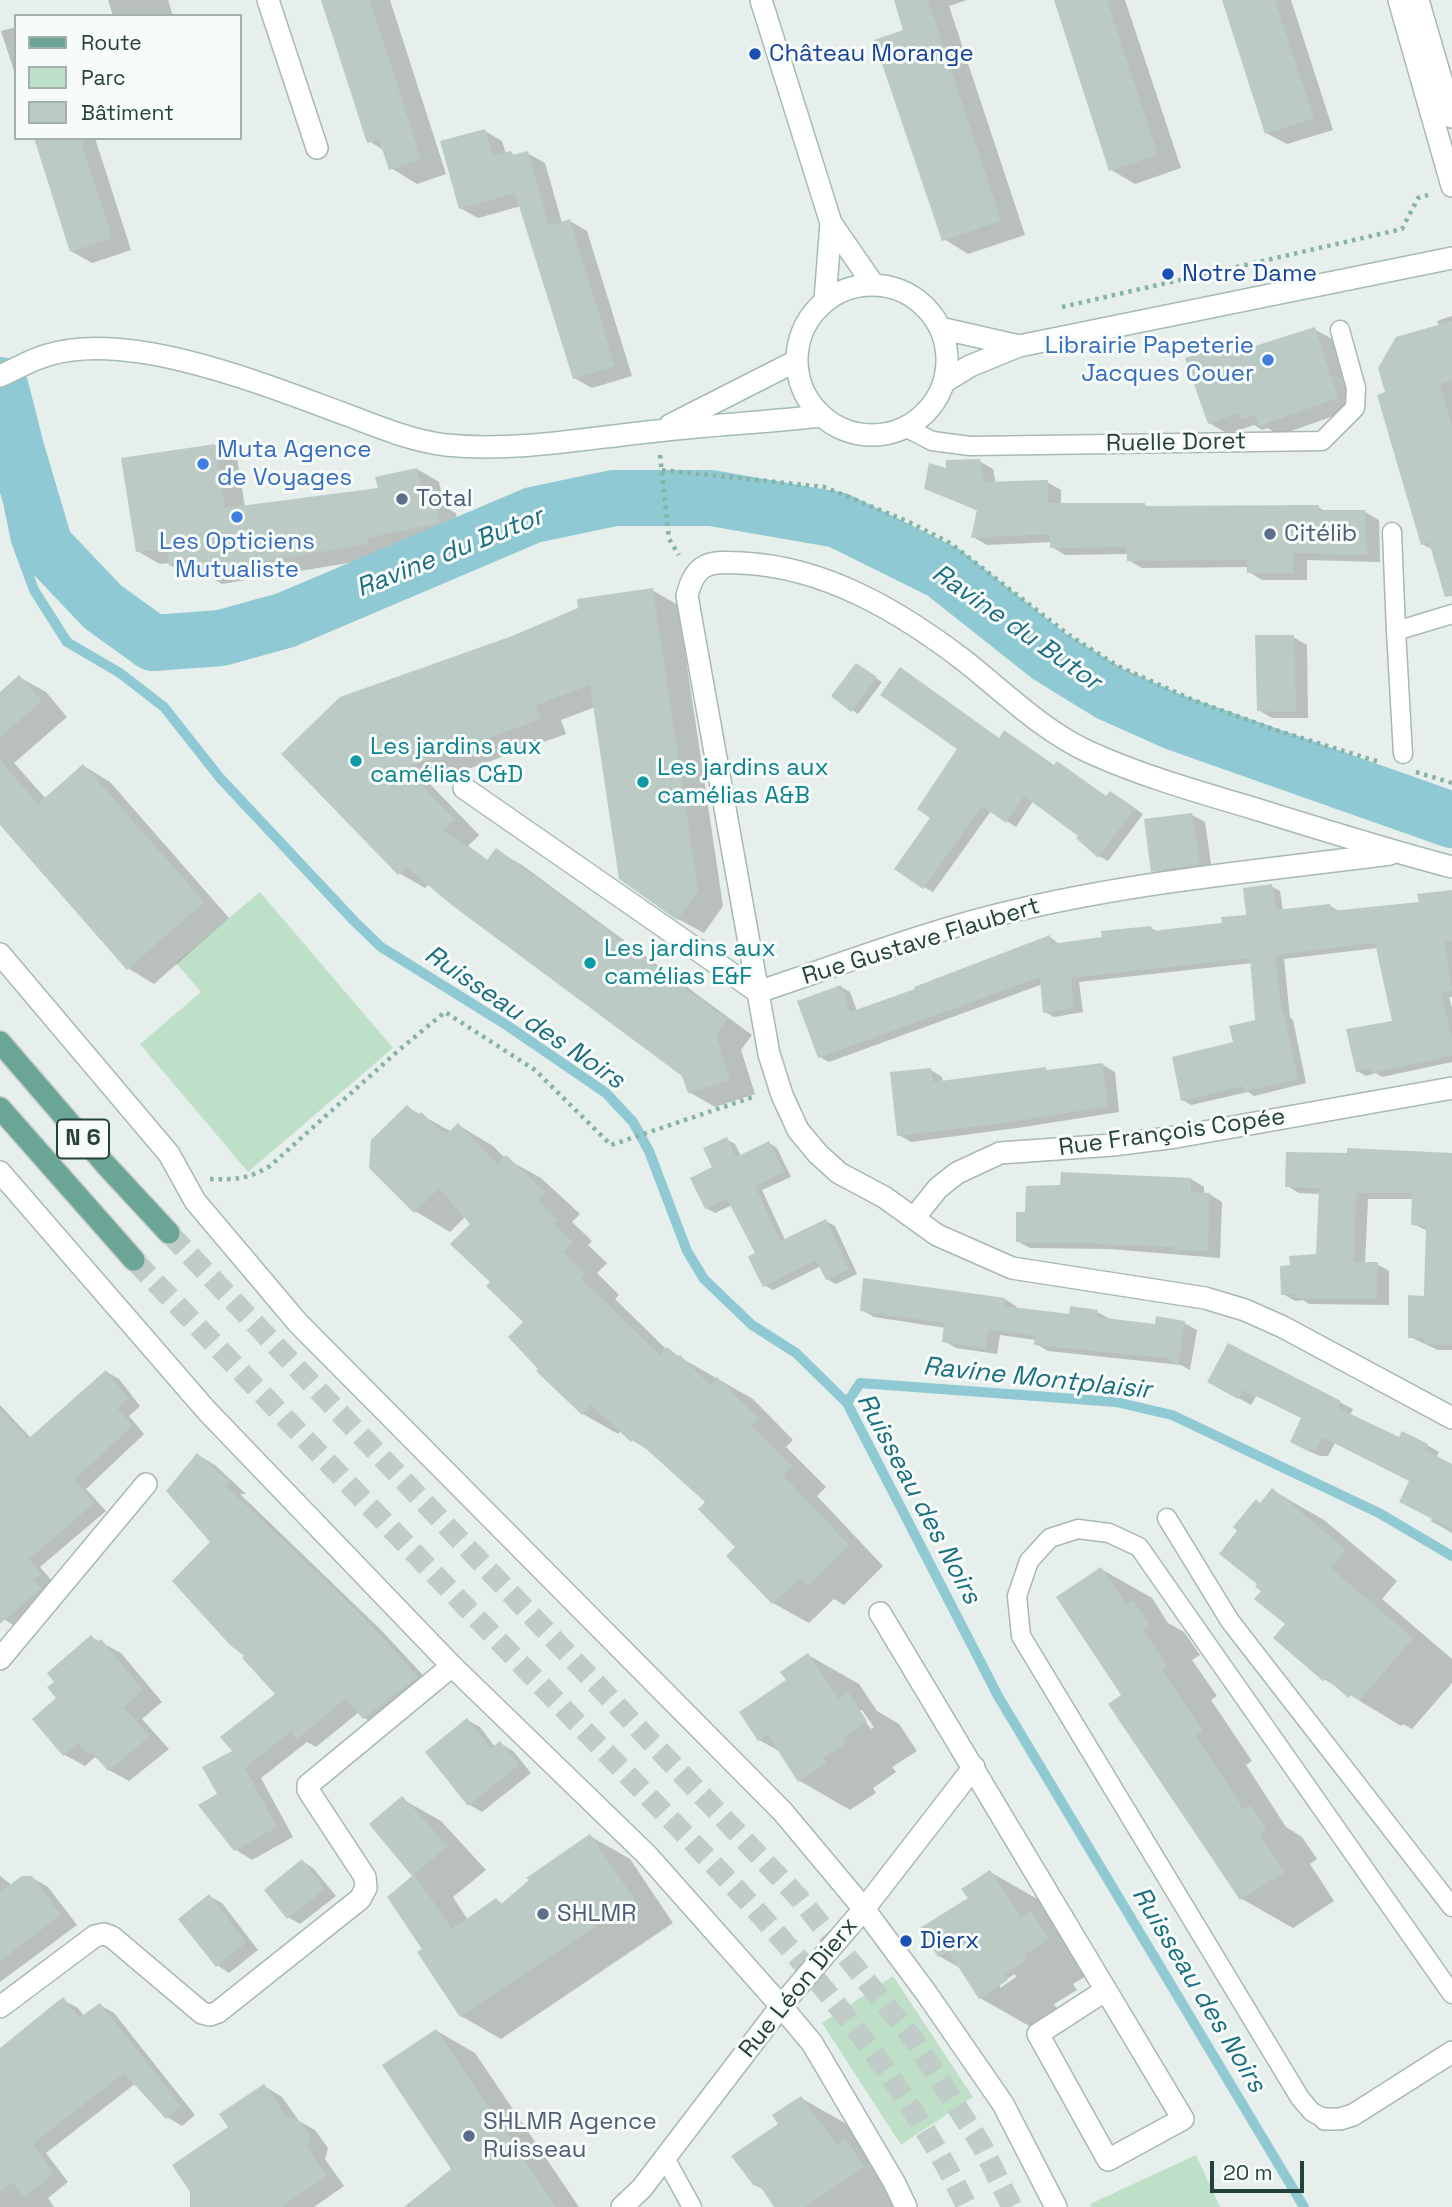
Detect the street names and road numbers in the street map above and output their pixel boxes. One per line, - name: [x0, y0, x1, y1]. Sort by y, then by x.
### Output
- street label: Ruelle Doret: [1106, 427, 1246, 459]
- street label: Rue Gustave Flaubert: [799, 892, 1043, 992]
- street label: Rue François Copée: [1057, 1103, 1287, 1163]
- road number: N 6: [57, 1120, 109, 1158]
- street label: Rue Léon Dierx: [734, 1912, 864, 2064]

